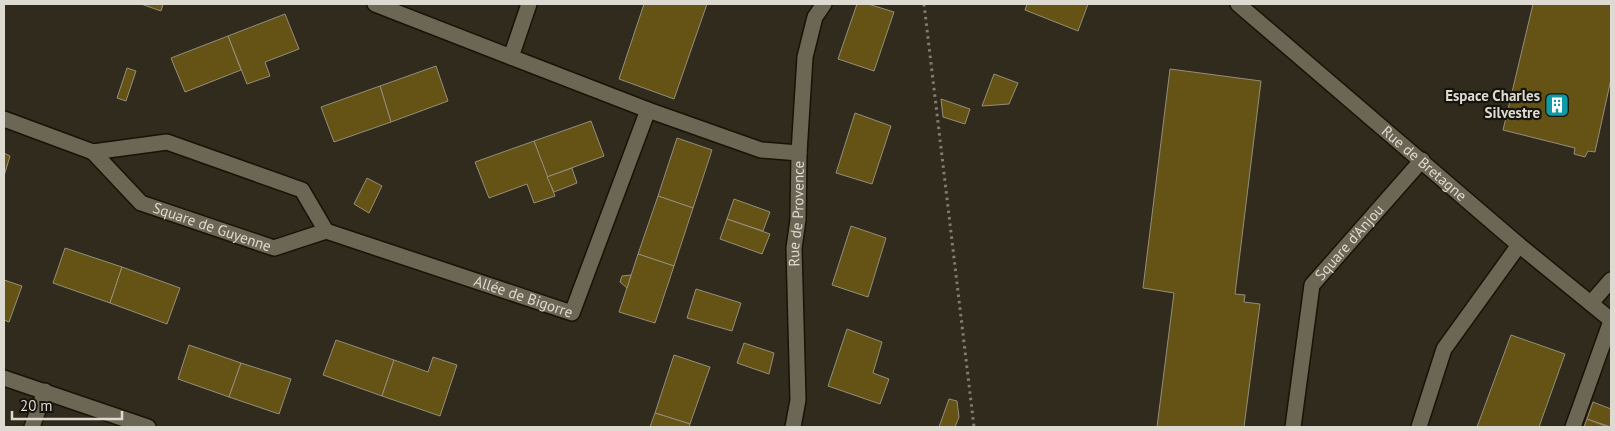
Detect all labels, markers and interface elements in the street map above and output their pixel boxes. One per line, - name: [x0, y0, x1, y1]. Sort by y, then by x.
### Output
- place label: Espace Charles Silvestre: [1445, 86, 1540, 122]
- building icon: Espace Charles Silvestre: [1544, 92, 1570, 118]
- street label: Rue de Bretagne: [1378, 121, 1471, 205]
- street label: Rue de Provence: [784, 161, 808, 267]
- street label: Square de Guyenne: [150, 198, 274, 255]
- street label: Square d'Anjou: [1311, 200, 1388, 284]
- street label: Allée de Bigorre: [472, 271, 575, 322]
- scale bar: [12, 388, 122, 420]
- text: 20 m: [20, 396, 53, 415]

